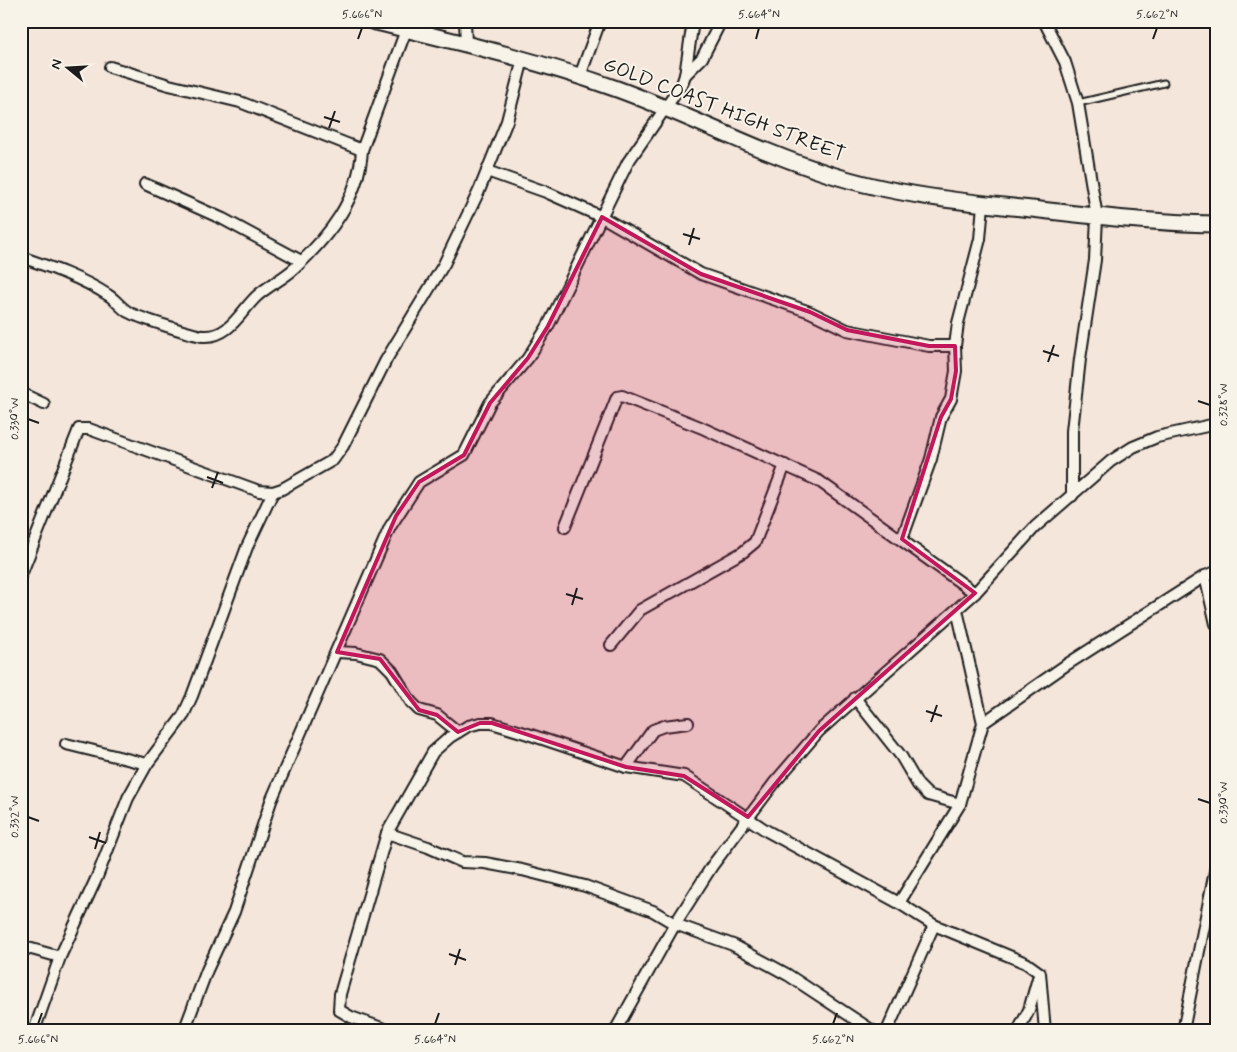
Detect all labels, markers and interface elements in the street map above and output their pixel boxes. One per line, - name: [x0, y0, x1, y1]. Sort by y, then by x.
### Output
- text: 5.666°N: [342, 7, 382, 23]
- text: 5.664°N: [738, 7, 780, 23]
- text: 5.662°N: [1136, 7, 1178, 23]
- north arrow: [42, 42, 92, 92]
- street label: GOLD COAST HIGH STREET: [599, 51, 849, 169]
- text: N: [47, 57, 67, 72]
- text: 0.328°W: [1216, 384, 1232, 426]
- text: 0.330°W: [7, 398, 23, 440]
- text: 0.330°W: [1216, 782, 1232, 824]
- text: 0.332°W: [7, 796, 23, 838]
- text: 5.666°N: [18, 1032, 58, 1048]
- text: 5.664°N: [414, 1032, 456, 1048]
- text: 5.662°N: [812, 1032, 854, 1048]

